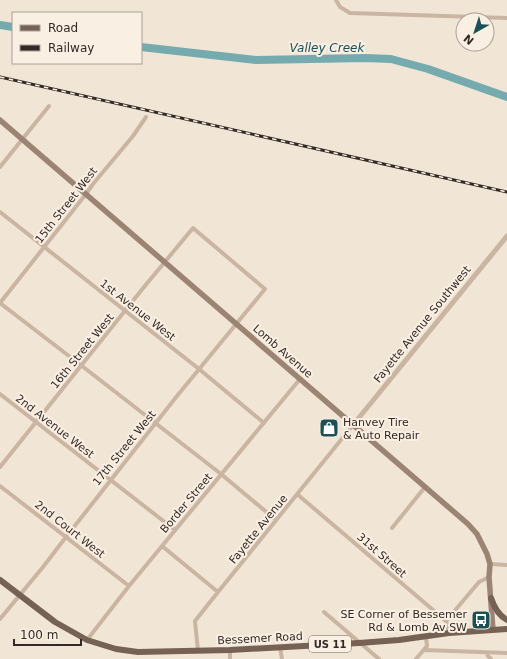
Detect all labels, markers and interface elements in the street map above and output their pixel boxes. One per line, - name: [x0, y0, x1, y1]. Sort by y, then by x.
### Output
- legend: [12, 12, 142, 64]
- north arrow: [455, 12, 495, 52]
- text: Road: [48, 21, 78, 35]
- text: N: [461, 31, 477, 47]
- text: Railway: [48, 41, 94, 55]
- water label: Valley Creek: [290, 41, 365, 55]
- street label: 15th Street West: [33, 164, 100, 246]
- street label: Fayette Avenue Southwest: [371, 263, 474, 385]
- street label: 1st Avenue West: [97, 277, 178, 344]
- street label: 16th Street West: [48, 311, 117, 391]
- street label: Lomb Avenue: [250, 322, 315, 381]
- street label: 2nd Avenue West: [13, 392, 97, 461]
- street label: 17th Street West: [90, 408, 159, 488]
- place label: Hanvey Tire & Auto Repair: [343, 416, 420, 442]
- shop icon: Hanvey Tire & Auto Repair: [318, 417, 340, 439]
- street label: Border Street: [158, 470, 216, 536]
- street label: Fayette Avenue: [227, 492, 290, 566]
- street label: 2nd Court West: [32, 498, 108, 561]
- street label: 31st Street: [354, 530, 409, 581]
- place label: SE Corner of Bessemer Rd & Lomb Av SW: [340, 608, 467, 634]
- bus stop icon: SE Corner of Bessemer Rd & Lomb Av SW: [470, 609, 492, 631]
- scale bar: [14, 621, 81, 647]
- text: 100 m: [20, 628, 58, 642]
- street label: Bessemer Road: [217, 630, 303, 647]
- road number: US 11: [309, 636, 351, 652]

